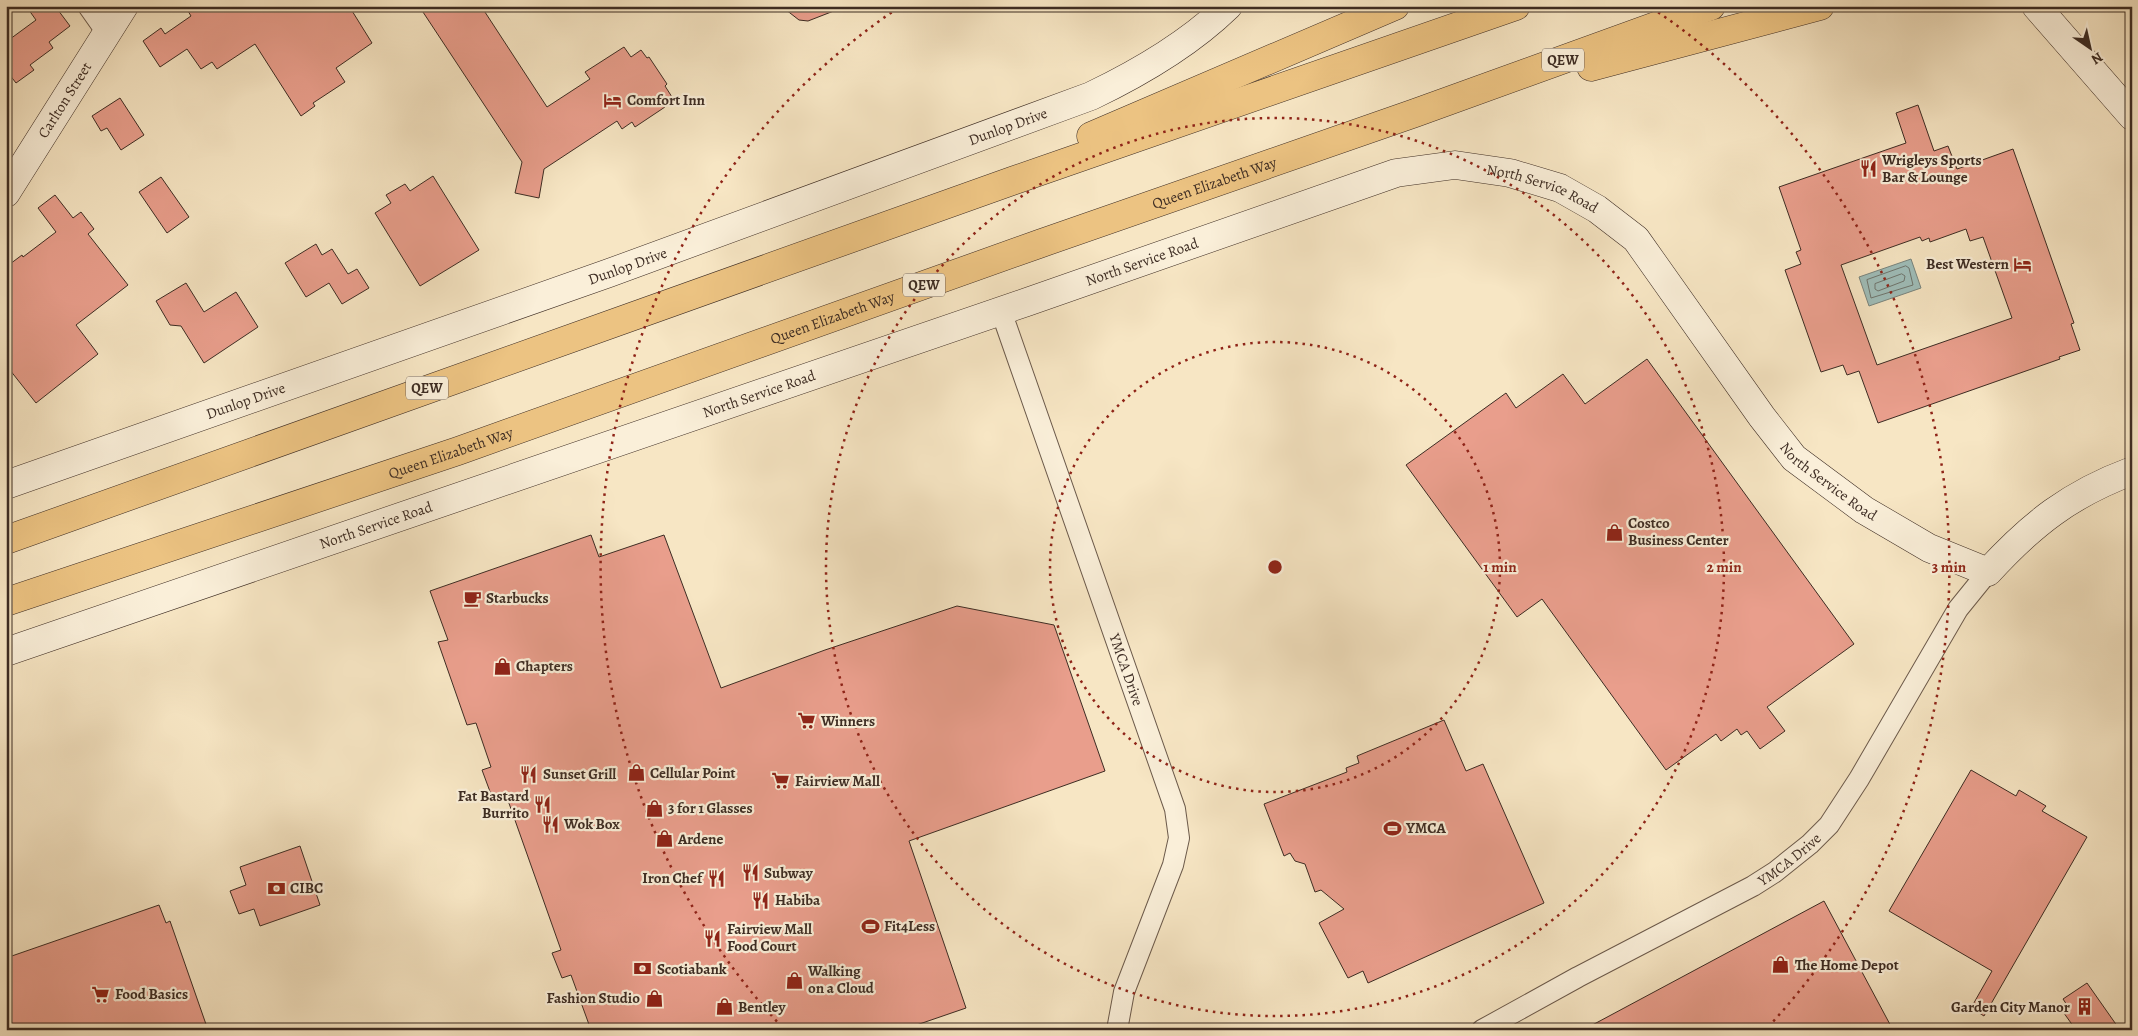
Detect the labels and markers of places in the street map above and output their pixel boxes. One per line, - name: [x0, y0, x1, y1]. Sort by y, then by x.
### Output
- hotel icon: Comfort Inn: [603, 90, 623, 110]
- place label: Comfort Inn: [627, 90, 706, 110]
- place label: Wrigleys Sports Bar & Lounge: [1881, 150, 1982, 187]
- restaurant icon: Wrigleys Sports Bar & Lounge: [1858, 159, 1878, 179]
- place label: Best Western: [1926, 254, 2010, 274]
- hotel icon: Best Western: [2013, 254, 2033, 274]
- place label: Costco Business Center: [1628, 513, 1729, 550]
- shop icon: Costco Business Center: [1604, 522, 1624, 542]
- centre of rings: [1266, 558, 1284, 576]
- cafe icon: Starbucks: [462, 588, 482, 608]
- place label: Starbucks: [486, 588, 549, 608]
- shop icon: Chapters: [492, 656, 512, 676]
- place label: Chapters: [516, 656, 573, 676]
- supermarket icon: Winners: [797, 711, 817, 731]
- place label: Winners: [820, 711, 875, 731]
- shop icon: Cellular Point: [626, 763, 646, 783]
- place label: Cellular Point: [650, 763, 736, 783]
- restaurant icon: Sunset Grill: [519, 764, 539, 784]
- place label: Sunset Grill: [543, 764, 616, 784]
- supermarket icon: Fairview Mall: [771, 771, 791, 791]
- place label: Fairview Mall: [795, 771, 880, 791]
- place label: Fat Bastard Burrito: [458, 786, 530, 823]
- restaurant icon: Fat Bastard Burrito: [533, 795, 553, 815]
- shop icon: 3 for 1 Glasses: [644, 798, 664, 818]
- place label: 3 for 1 Glasses: [668, 798, 753, 818]
- restaurant icon: Wok Box: [540, 814, 560, 834]
- place label: Wok Box: [563, 814, 620, 834]
- sports icon: YMCA: [1382, 818, 1402, 838]
- place label: YMCA: [1405, 818, 1446, 838]
- shop icon: Ardene: [654, 829, 674, 849]
- place label: Ardene: [677, 829, 724, 849]
- restaurant icon: Subway: [740, 863, 760, 883]
- place label: Subway: [764, 863, 814, 883]
- place label: Iron Chef: [642, 868, 704, 888]
- restaurant icon: Iron Chef: [706, 868, 726, 888]
- bank icon: CIBC: [266, 878, 286, 898]
- place label: CIBC: [290, 878, 323, 898]
- restaurant icon: Habiba: [751, 890, 771, 910]
- place label: Habiba: [775, 890, 821, 910]
- sports icon: Fit4Less: [860, 916, 880, 936]
- place label: Fit4Less: [884, 916, 935, 936]
- place label: Fairview Mall Food Court: [727, 919, 812, 956]
- restaurant icon: Fairview Mall Food Court: [703, 928, 723, 948]
- shop icon: The Home Depot: [1771, 955, 1791, 975]
- place label: The Home Depot: [1795, 955, 1899, 975]
- bank icon: Scotiabank: [633, 959, 653, 979]
- place label: Scotiabank: [657, 959, 727, 979]
- place label: Walking on a Cloud: [807, 961, 875, 998]
- shop icon: Walking on a Cloud: [784, 970, 804, 990]
- supermarket icon: Food Basics: [91, 984, 111, 1004]
- place label: Food Basics: [115, 984, 188, 1004]
- place label: Fashion Studio: [547, 988, 640, 1008]
- shop icon: Fashion Studio: [644, 988, 664, 1008]
- shop icon: Bentley: [714, 997, 734, 1017]
- place label: Bentley: [738, 997, 787, 1017]
- place label: Garden City Manor: [1951, 997, 2070, 1017]
- building icon: Garden City Manor: [2074, 997, 2094, 1017]

